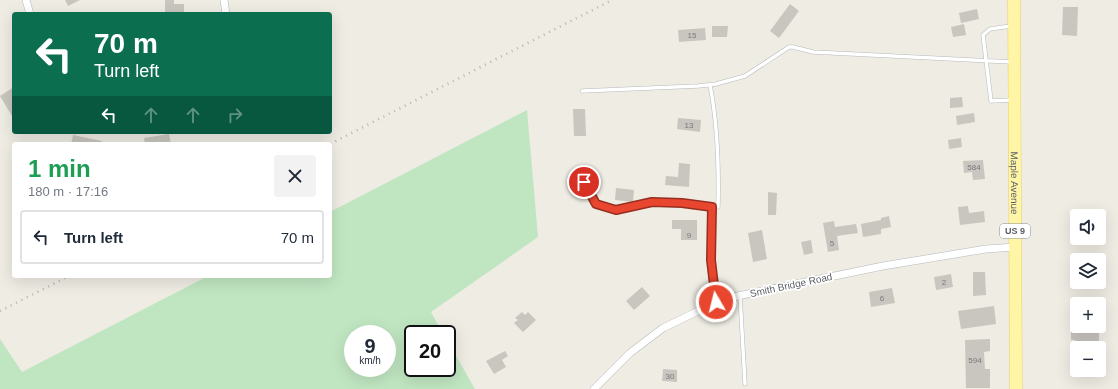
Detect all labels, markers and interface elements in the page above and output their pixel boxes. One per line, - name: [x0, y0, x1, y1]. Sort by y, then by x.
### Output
- icon: left: [28, 28, 80, 80]
- text: 70 m: [94, 28, 158, 59]
- house number: 15: [688, 31, 697, 40]
- text: Turn left: [94, 61, 159, 81]
- icon: left: [98, 104, 120, 126]
- icon: ahead: [140, 104, 162, 126]
- icon: ahead: [182, 104, 204, 126]
- icon: right: [224, 104, 246, 126]
- house number: 13: [685, 121, 694, 130]
- street label: Maple Avenue: [1009, 151, 1021, 215]
- text: 1 min: [28, 155, 91, 182]
- button: close: [274, 155, 316, 197]
- house number: 584: [967, 163, 981, 172]
- pin: [567, 165, 601, 199]
- icon: arrive: [573, 171, 595, 193]
- text: 180 m · 17:16: [28, 184, 108, 199]
- map controls: [1070, 209, 1106, 377]
- button: sound: [1070, 209, 1106, 245]
- road number: US 9: [1000, 224, 1030, 238]
- icon: left: [30, 226, 52, 248]
- text: Turn left: [64, 229, 123, 246]
- text: 70 m: [281, 229, 314, 246]
- house number: 9: [687, 231, 692, 240]
- house number: 5: [830, 239, 835, 248]
- button: layers: [1070, 253, 1106, 289]
- street label: Smith Bridge Road: [749, 271, 833, 299]
- house number: 2: [942, 278, 947, 287]
- position arrow: [695, 281, 737, 323]
- house number: 6: [880, 294, 885, 303]
- button: +: [1070, 297, 1106, 333]
- speed limit sign: 20: [404, 325, 456, 377]
- text: 9: [364, 335, 376, 357]
- button: −: [1070, 341, 1106, 377]
- text: km/h: [359, 355, 381, 366]
- house number: 594: [968, 356, 982, 365]
- house number: 30: [666, 372, 675, 381]

